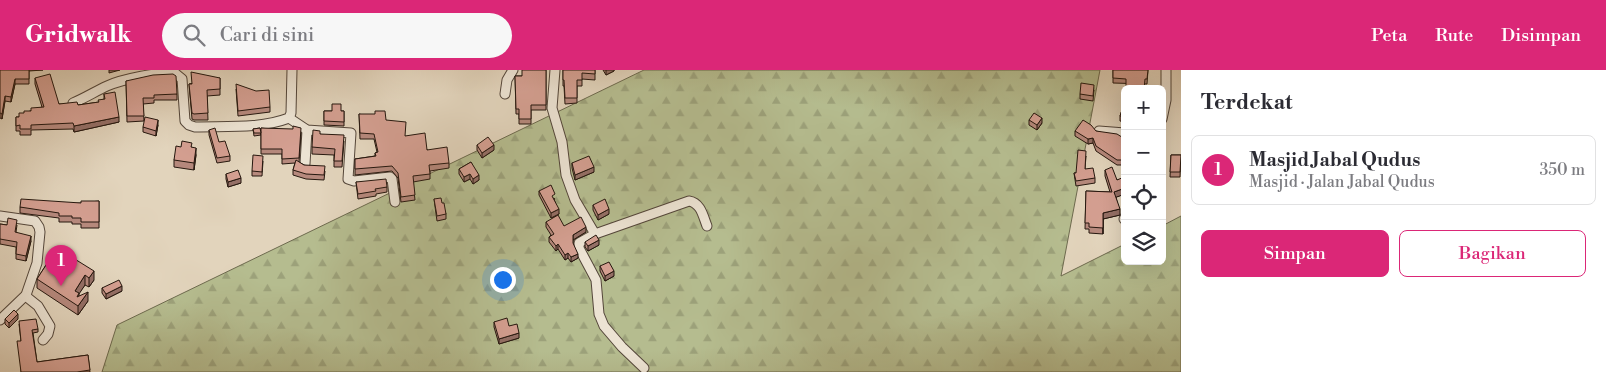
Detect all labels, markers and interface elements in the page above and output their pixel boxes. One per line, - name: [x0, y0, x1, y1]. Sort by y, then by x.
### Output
- search box: [162, 13, 512, 58]
- text: Gridwalk: [25, 20, 132, 50]
- icon: search: [180, 21, 208, 49]
- text: Cari di sini: [220, 23, 314, 47]
- text: Peta: [1371, 24, 1407, 47]
- text: Rute: [1435, 24, 1473, 47]
- text: Disimpan: [1501, 24, 1581, 47]
- map controls: [1121, 85, 1166, 265]
- button: +: [1121, 85, 1166, 130]
- text: Terdekat: [1201, 90, 1292, 116]
- button: −: [1121, 130, 1166, 175]
- text: Masjid Jabal Qudus: [1249, 148, 1420, 172]
- text: 1: [1214, 160, 1222, 180]
- text: 350 m: [1539, 160, 1585, 180]
- text: Masjid · Jalan Jabal Qudus: [1249, 172, 1435, 192]
- button: locate: [1121, 175, 1166, 220]
- button: layers: [1121, 220, 1166, 265]
- button: Simpan: [1201, 230, 1389, 277]
- button: Bagikan: [1399, 230, 1586, 277]
- pin: 1: [45, 245, 77, 286]
- your location: [490, 267, 516, 293]

